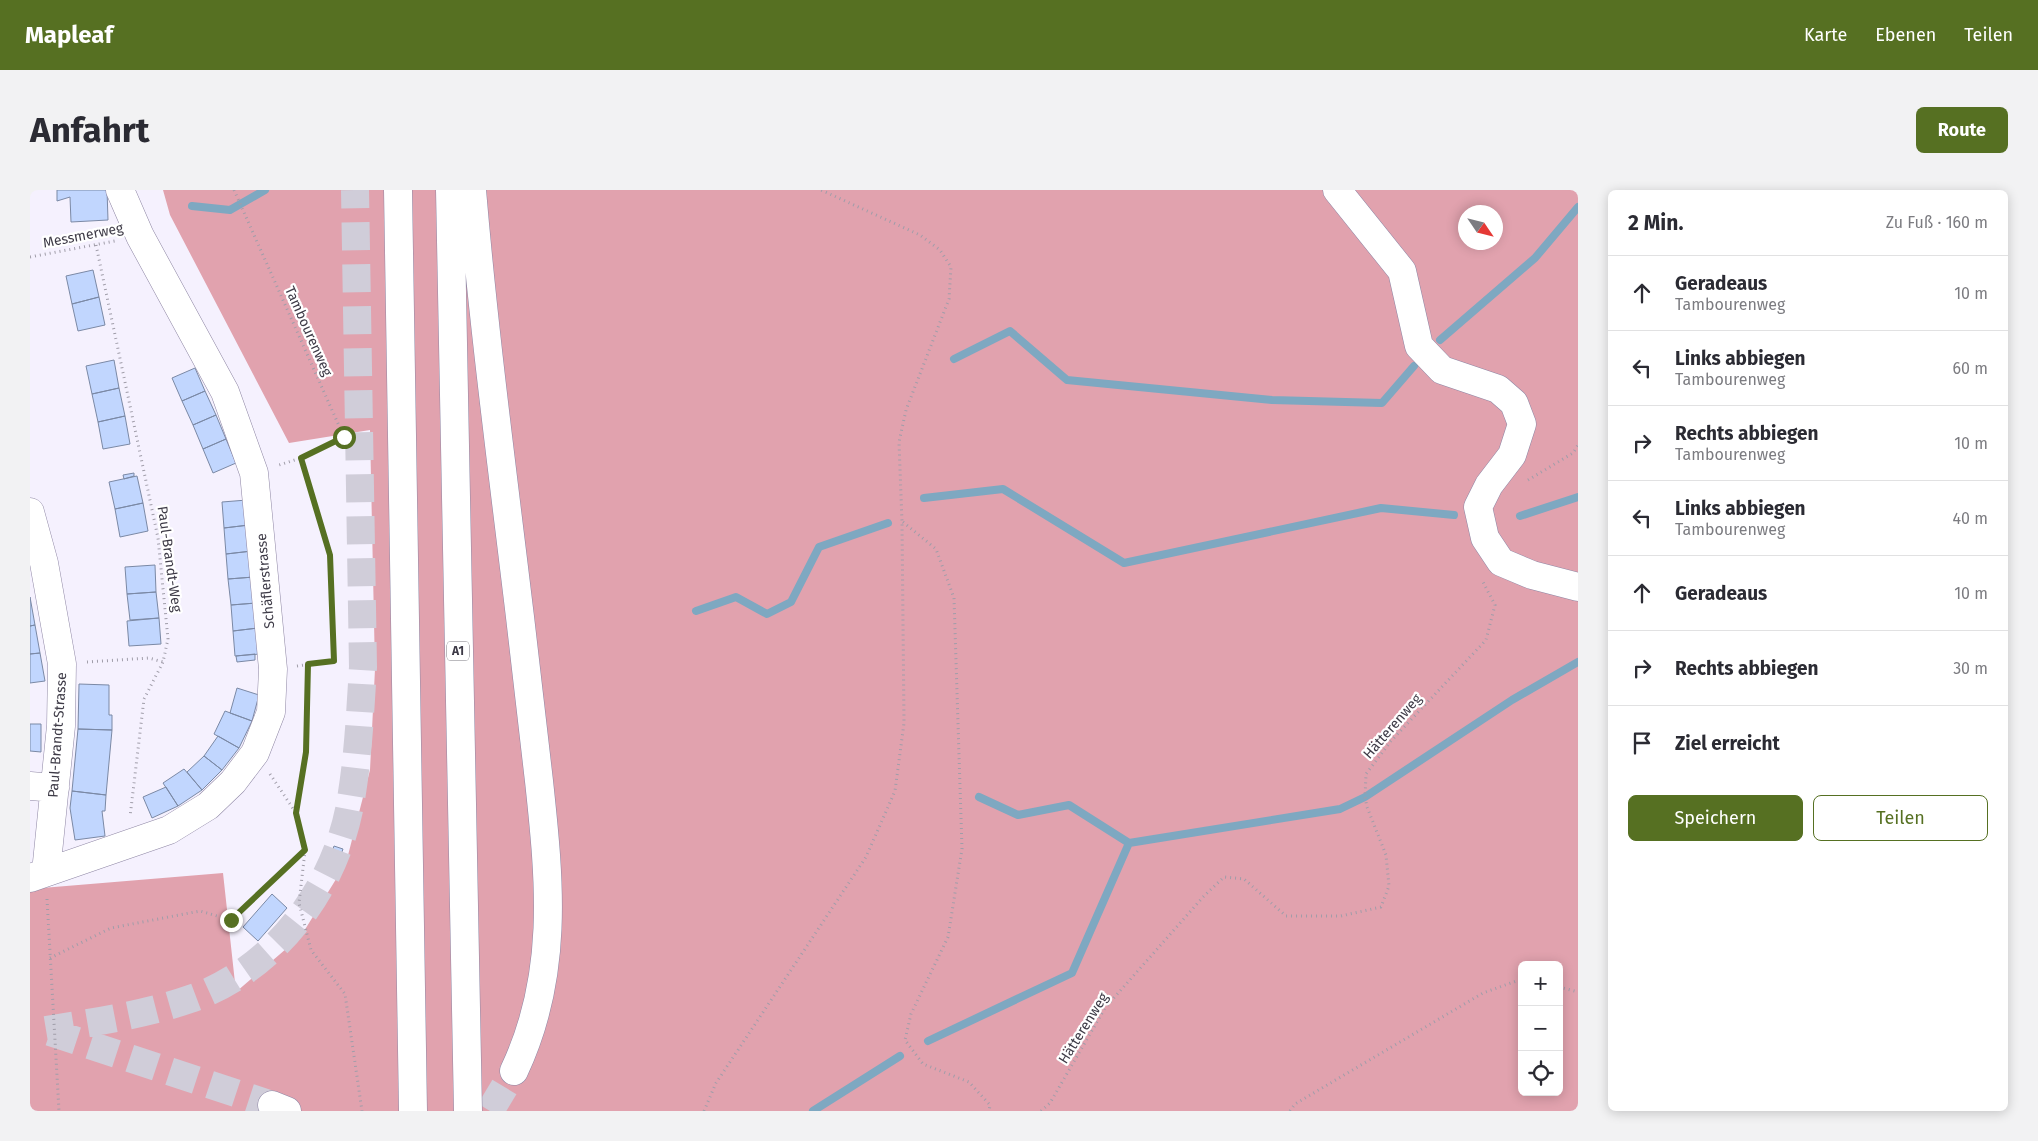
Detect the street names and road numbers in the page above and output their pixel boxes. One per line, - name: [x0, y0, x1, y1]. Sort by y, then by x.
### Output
- street label: Messmerweg: [41, 219, 125, 252]
- street label: Tambourenweg: [281, 284, 336, 379]
- street label: Paul-Brandt-Weg: [154, 505, 185, 614]
- street label: Schäflerstrasse: [253, 533, 278, 629]
- road number: A1: [447, 642, 469, 661]
- street label: Paul-Brandt-Strasse: [45, 672, 70, 798]
- street label: Hätterenweg: [1360, 690, 1426, 762]
- street label: Hätterenweg: [1055, 989, 1112, 1067]

